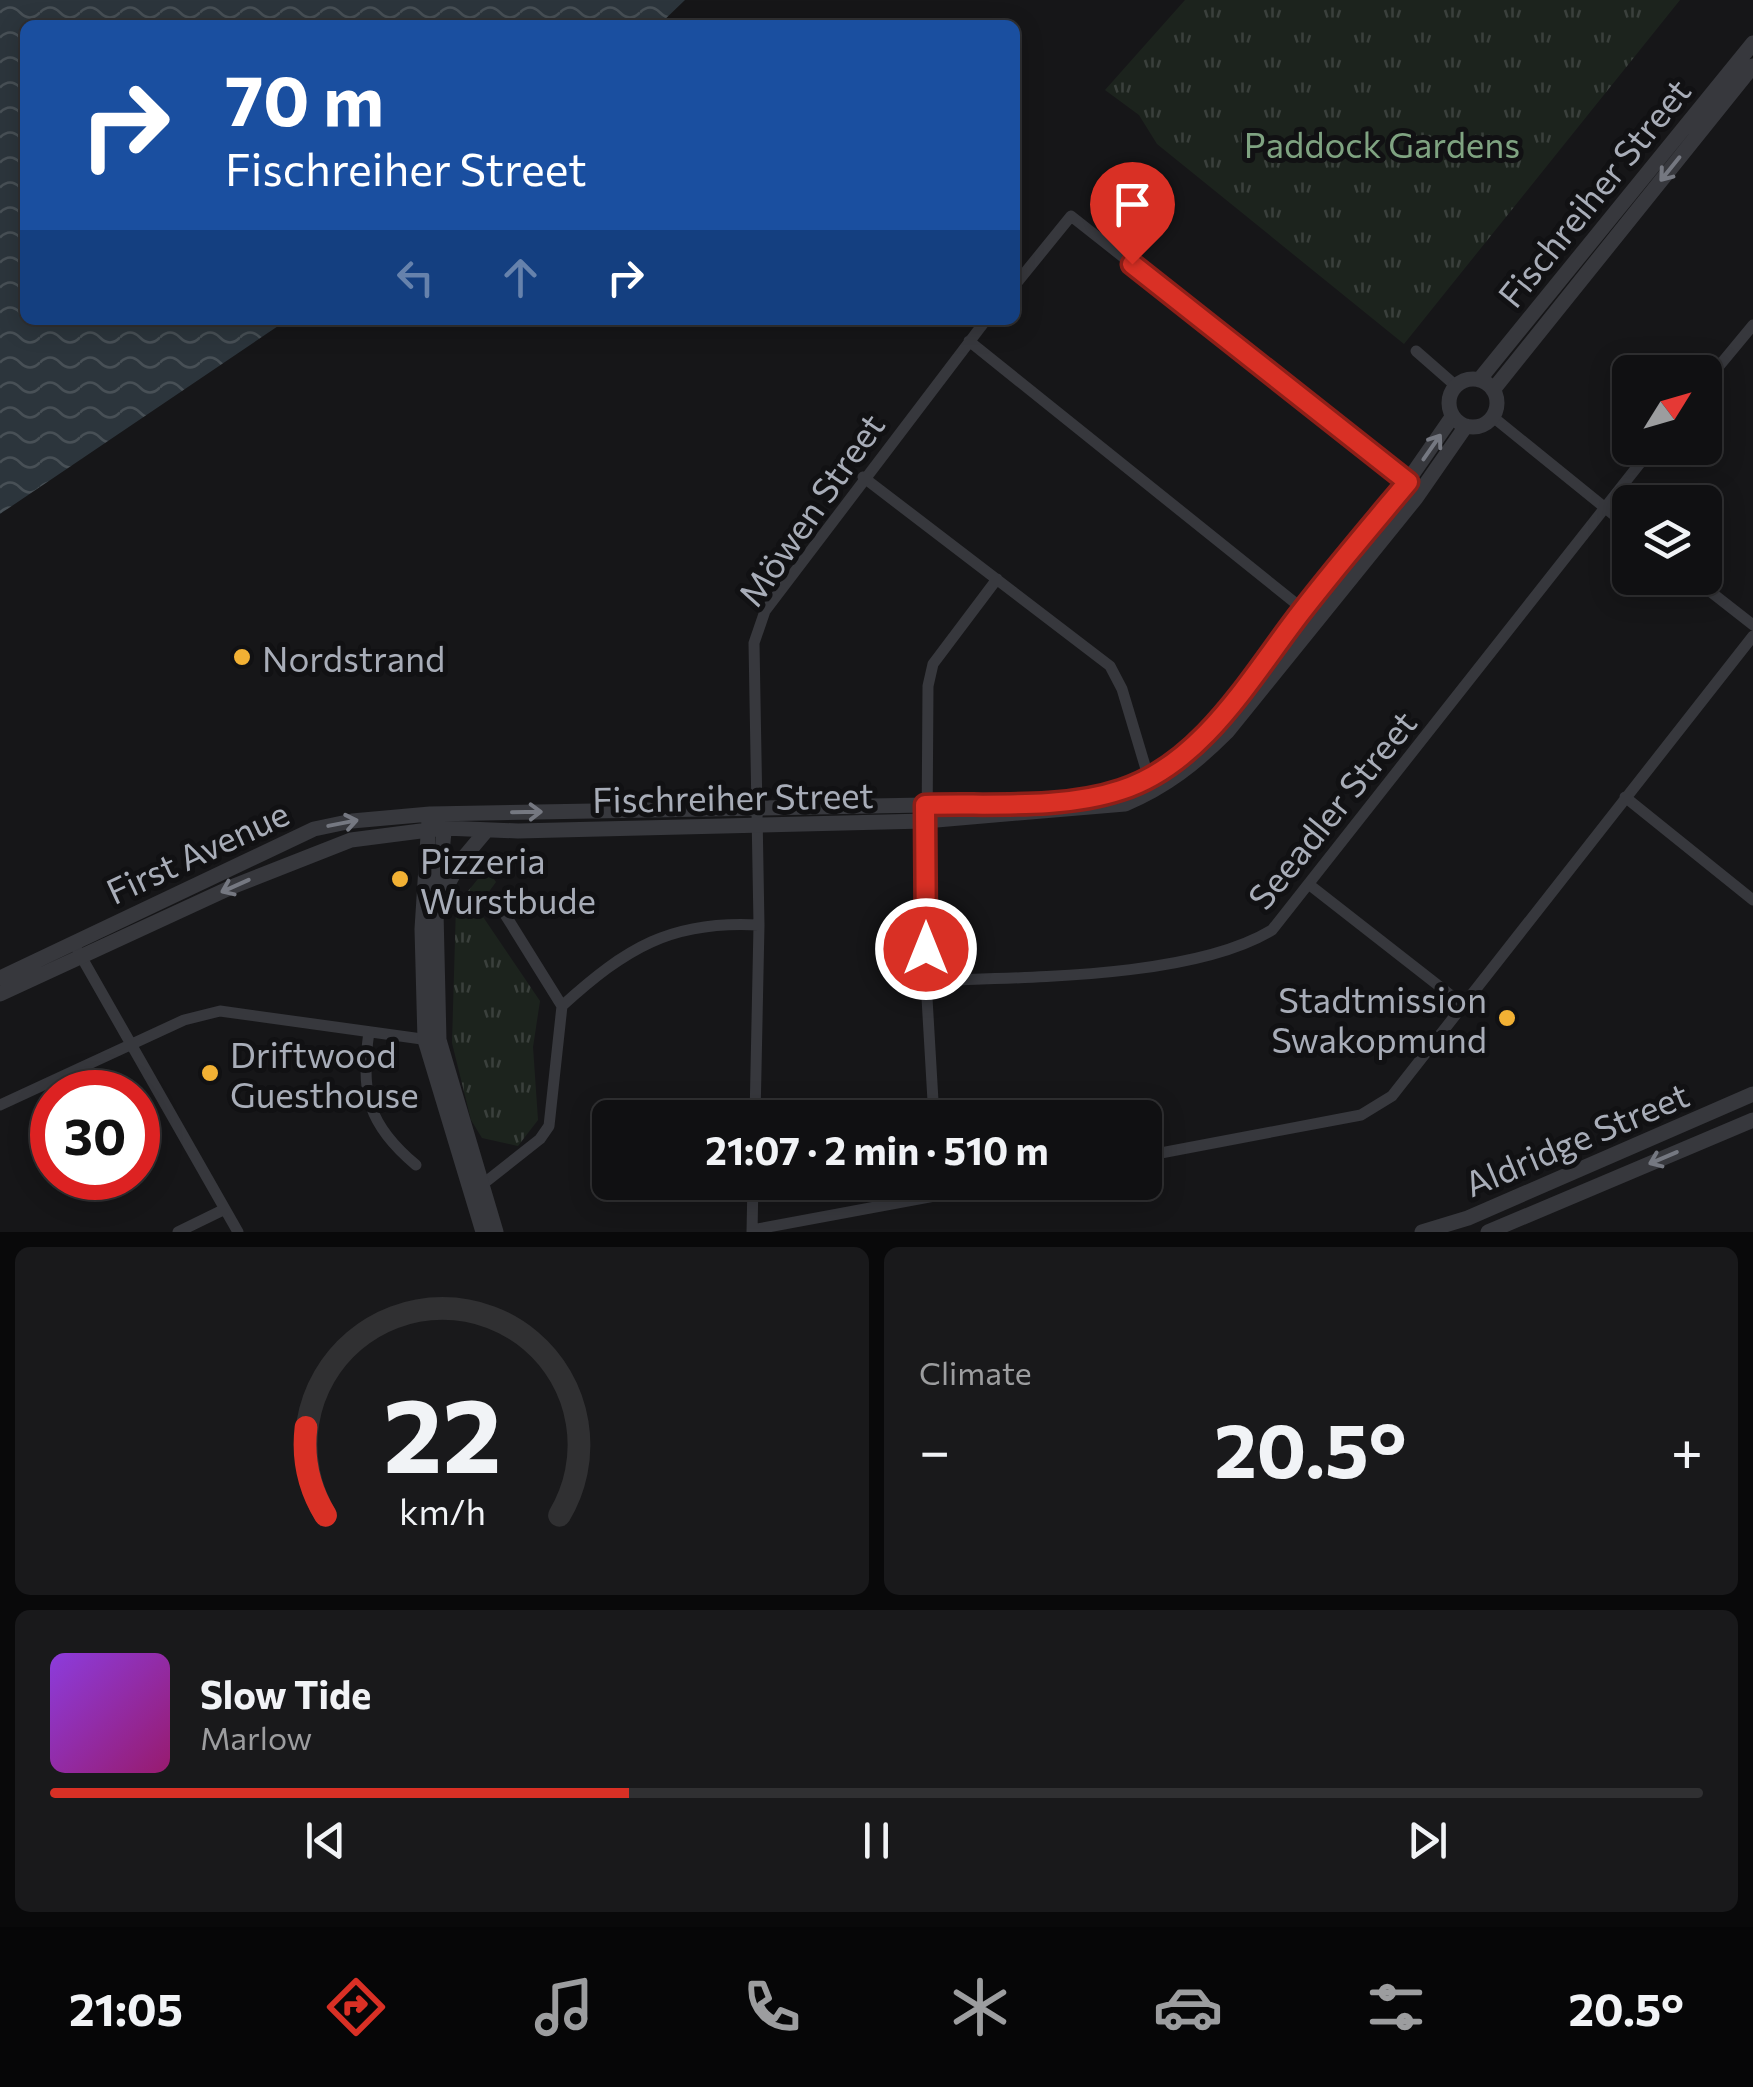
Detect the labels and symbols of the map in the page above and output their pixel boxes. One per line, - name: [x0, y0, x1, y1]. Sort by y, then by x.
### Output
- street label: Fischreiher Street: [1488, 69, 1698, 315]
- park label: Paddock Gardens: [1244, 122, 1520, 165]
- one-way arrow: [1660, 155, 1681, 182]
- pin: [1090, 162, 1175, 265]
- north arrow: [1612, 355, 1722, 465]
- street label: Möwen Street: [728, 404, 892, 614]
- one-way arrow: [1421, 433, 1442, 461]
- place label: Nordstrand: [262, 636, 445, 679]
- marker: Nordstrand: [231, 646, 253, 668]
- street label: Seeadler Street: [1238, 701, 1424, 917]
- street label: Fischreiher Street: [592, 772, 874, 820]
- street label: First Avenue: [99, 790, 295, 912]
- one-way arrow: [510, 802, 543, 822]
- one-way arrow: [326, 813, 359, 832]
- place label: Pizzeria Wurstbude: [420, 838, 596, 921]
- marker: Pizzeria Wurstbude: [389, 868, 411, 890]
- one-way arrow: [220, 878, 251, 896]
- position arrow: [874, 897, 978, 1001]
- place label: Stadtmission Swakopmund: [1271, 977, 1487, 1060]
- marker: Stadtmission Swakopmund: [1496, 1007, 1518, 1029]
- place label: Driftwood Guesthouse: [230, 1032, 419, 1115]
- marker: Driftwood Guesthouse: [199, 1062, 221, 1084]
- speed limit sign: 30: [30, 1070, 160, 1200]
- street label: Aldridge Street: [1458, 1071, 1694, 1205]
- one-way arrow: [1648, 1150, 1679, 1168]

